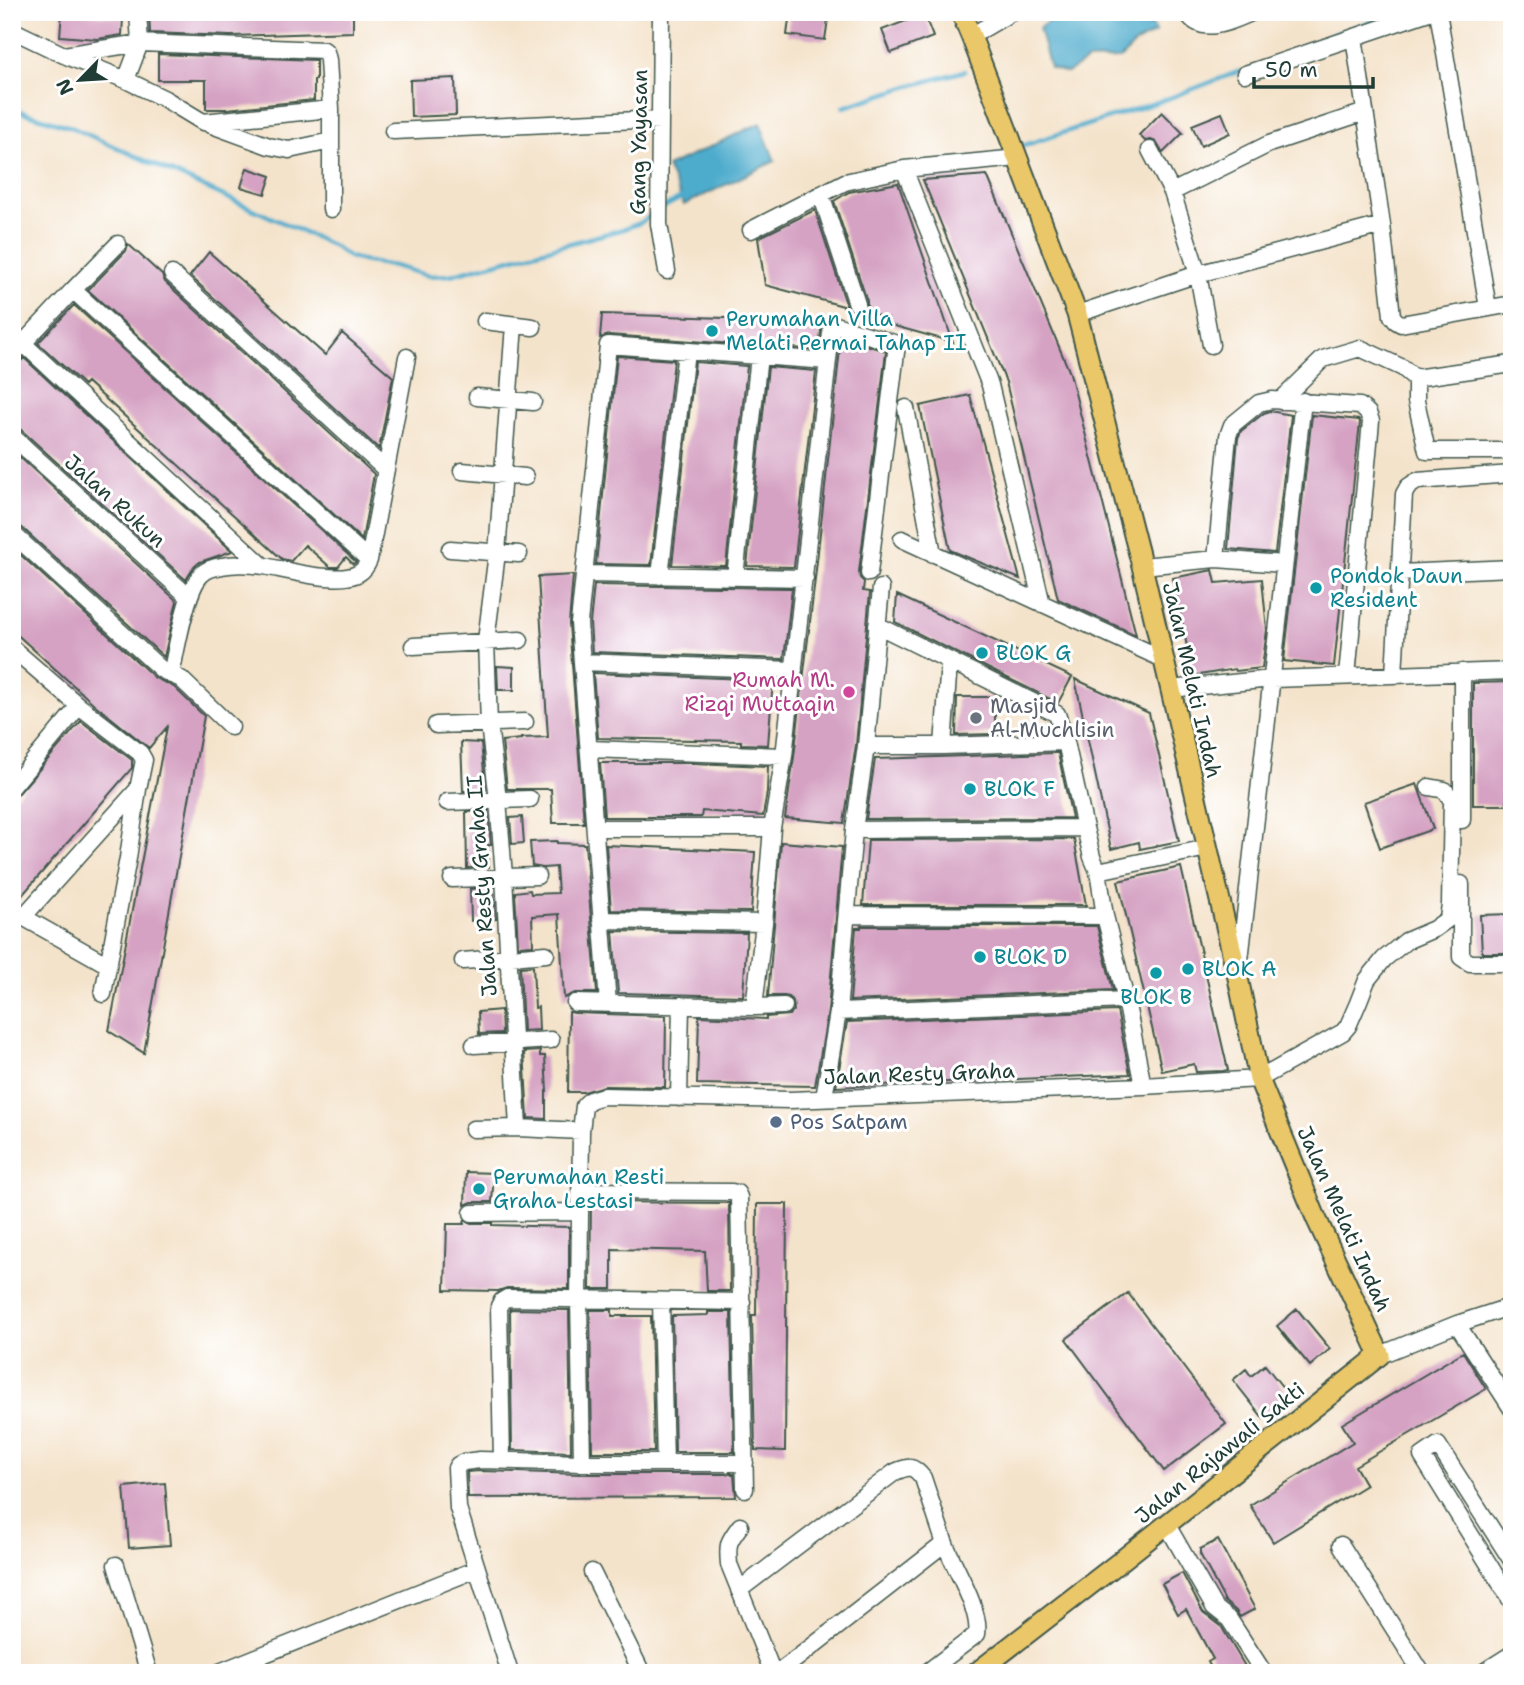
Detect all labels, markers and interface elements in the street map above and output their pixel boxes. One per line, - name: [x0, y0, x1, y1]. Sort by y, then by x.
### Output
- north arrow: [46, 46, 116, 116]
- scale bar: [1254, 46, 1374, 90]
- text: 50 m: [1265, 56, 1318, 84]
- street label: Gang Yayasan: [624, 69, 654, 215]
- text: N: [51, 75, 80, 99]
- place label: Perumahan Villa Melati Permai Tahap II: [726, 305, 967, 357]
- marker: Perumahan Villa Melati Permai Tahap II: [704, 323, 720, 339]
- street label: Jalan Rukun: [58, 448, 172, 554]
- place label: Pondok Daun Resident: [1330, 562, 1463, 614]
- street label: Jalan Melati Indah: [1156, 579, 1228, 781]
- marker: Pondok Daun Resident: [1308, 580, 1324, 596]
- place label: BLOK G: [996, 639, 1071, 667]
- marker: BLOK G: [974, 645, 990, 661]
- place label: Rumah M. Rizqi Muttaqin: [685, 666, 835, 718]
- marker: Rumah M. Rizqi Muttaqin: [841, 684, 857, 700]
- place label: Masjid Al-Muchlisin: [990, 692, 1115, 744]
- marker: Masjid Al-Muchlisin: [968, 710, 984, 726]
- street label: Jalan Resty Graha II: [460, 774, 504, 998]
- place label: BLOK F: [984, 775, 1055, 803]
- marker: BLOK F: [962, 781, 978, 797]
- place label: BLOK D: [994, 943, 1067, 971]
- marker: BLOK D: [972, 949, 988, 965]
- place label: BLOK A: [1202, 955, 1276, 983]
- marker: BLOK A: [1180, 961, 1196, 977]
- marker: BLOK B: [1148, 965, 1164, 981]
- place label: BLOK B: [1120, 983, 1192, 1011]
- street label: Jalan Resty Graha: [823, 1057, 1015, 1091]
- place label: Pos Satpam: [790, 1108, 908, 1136]
- marker: Pos Satpam: [768, 1114, 784, 1130]
- street label: Jalan Melati Indah: [1290, 1122, 1398, 1316]
- place label: Perumahan Resti Graha Lestasi: [493, 1163, 664, 1215]
- marker: Perumahan Resti Graha Lestasi: [471, 1181, 487, 1197]
- street label: Jalan Rajawali Sakti: [1129, 1376, 1311, 1530]

